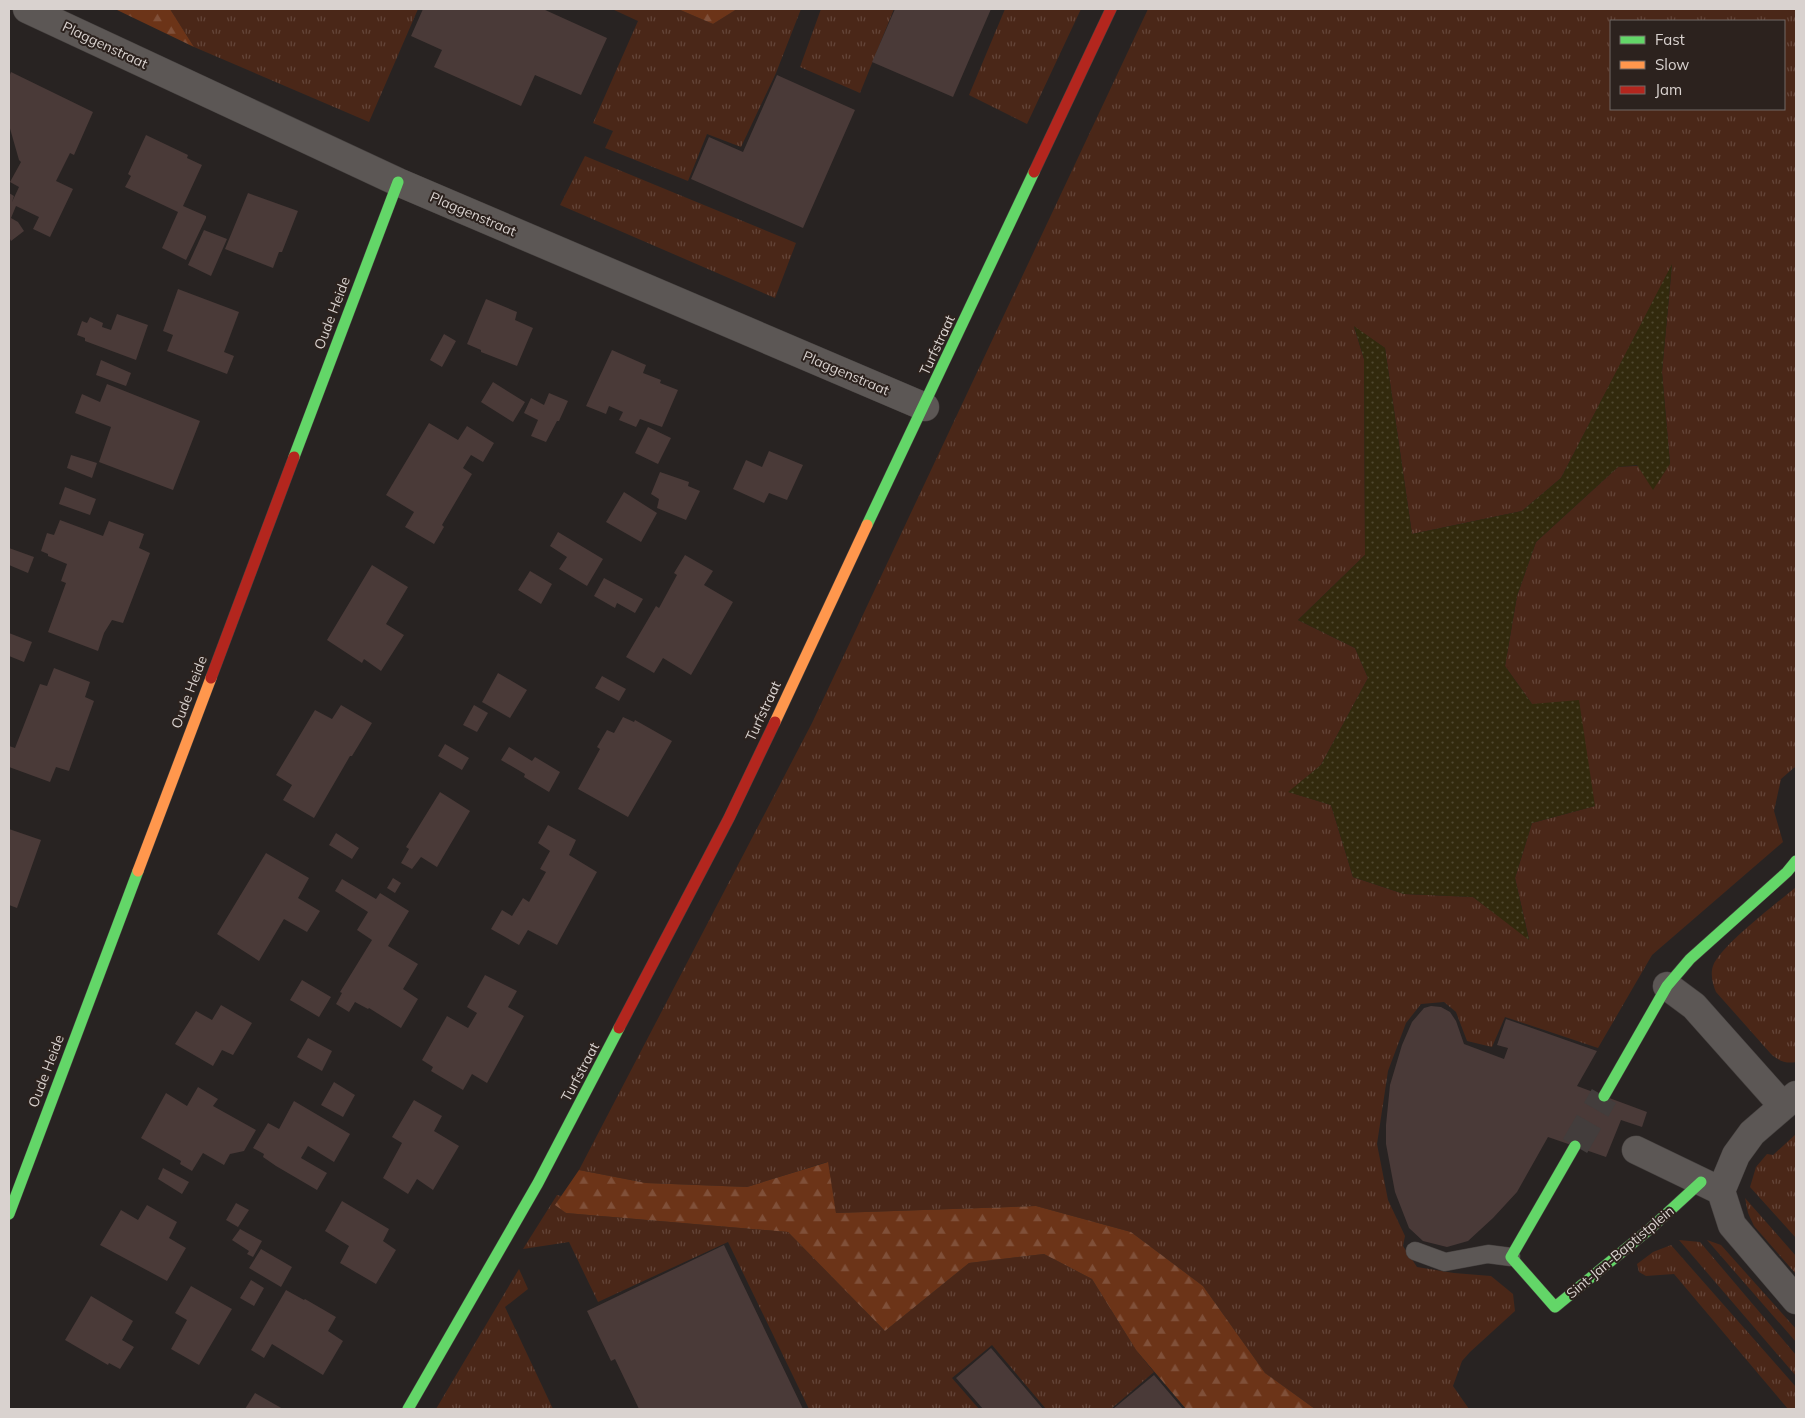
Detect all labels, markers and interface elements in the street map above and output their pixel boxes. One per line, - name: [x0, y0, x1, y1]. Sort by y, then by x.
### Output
- street label: Plaggenstraat: [59, 17, 151, 73]
- legend: [1610, 20, 1785, 110]
- text: Fast: [1655, 30, 1685, 49]
- text: Slow: [1655, 55, 1689, 74]
- text: Jam: [1655, 80, 1682, 99]
- street label: Plaggenstraat: [427, 188, 519, 240]
- street label: Oude Heide: [310, 274, 354, 352]
- street label: Turfstraat: [915, 312, 959, 378]
- street label: Plaggenstraat: [800, 347, 892, 399]
- street label: Oude Heide: [167, 653, 211, 731]
- street label: Turfstraat: [741, 678, 785, 744]
- street label: Oude Heide: [24, 1032, 68, 1110]
- street label: Turfstraat: [557, 1039, 603, 1105]
- street label: Sint-Jan-Baptistplein: [1563, 1202, 1677, 1302]

